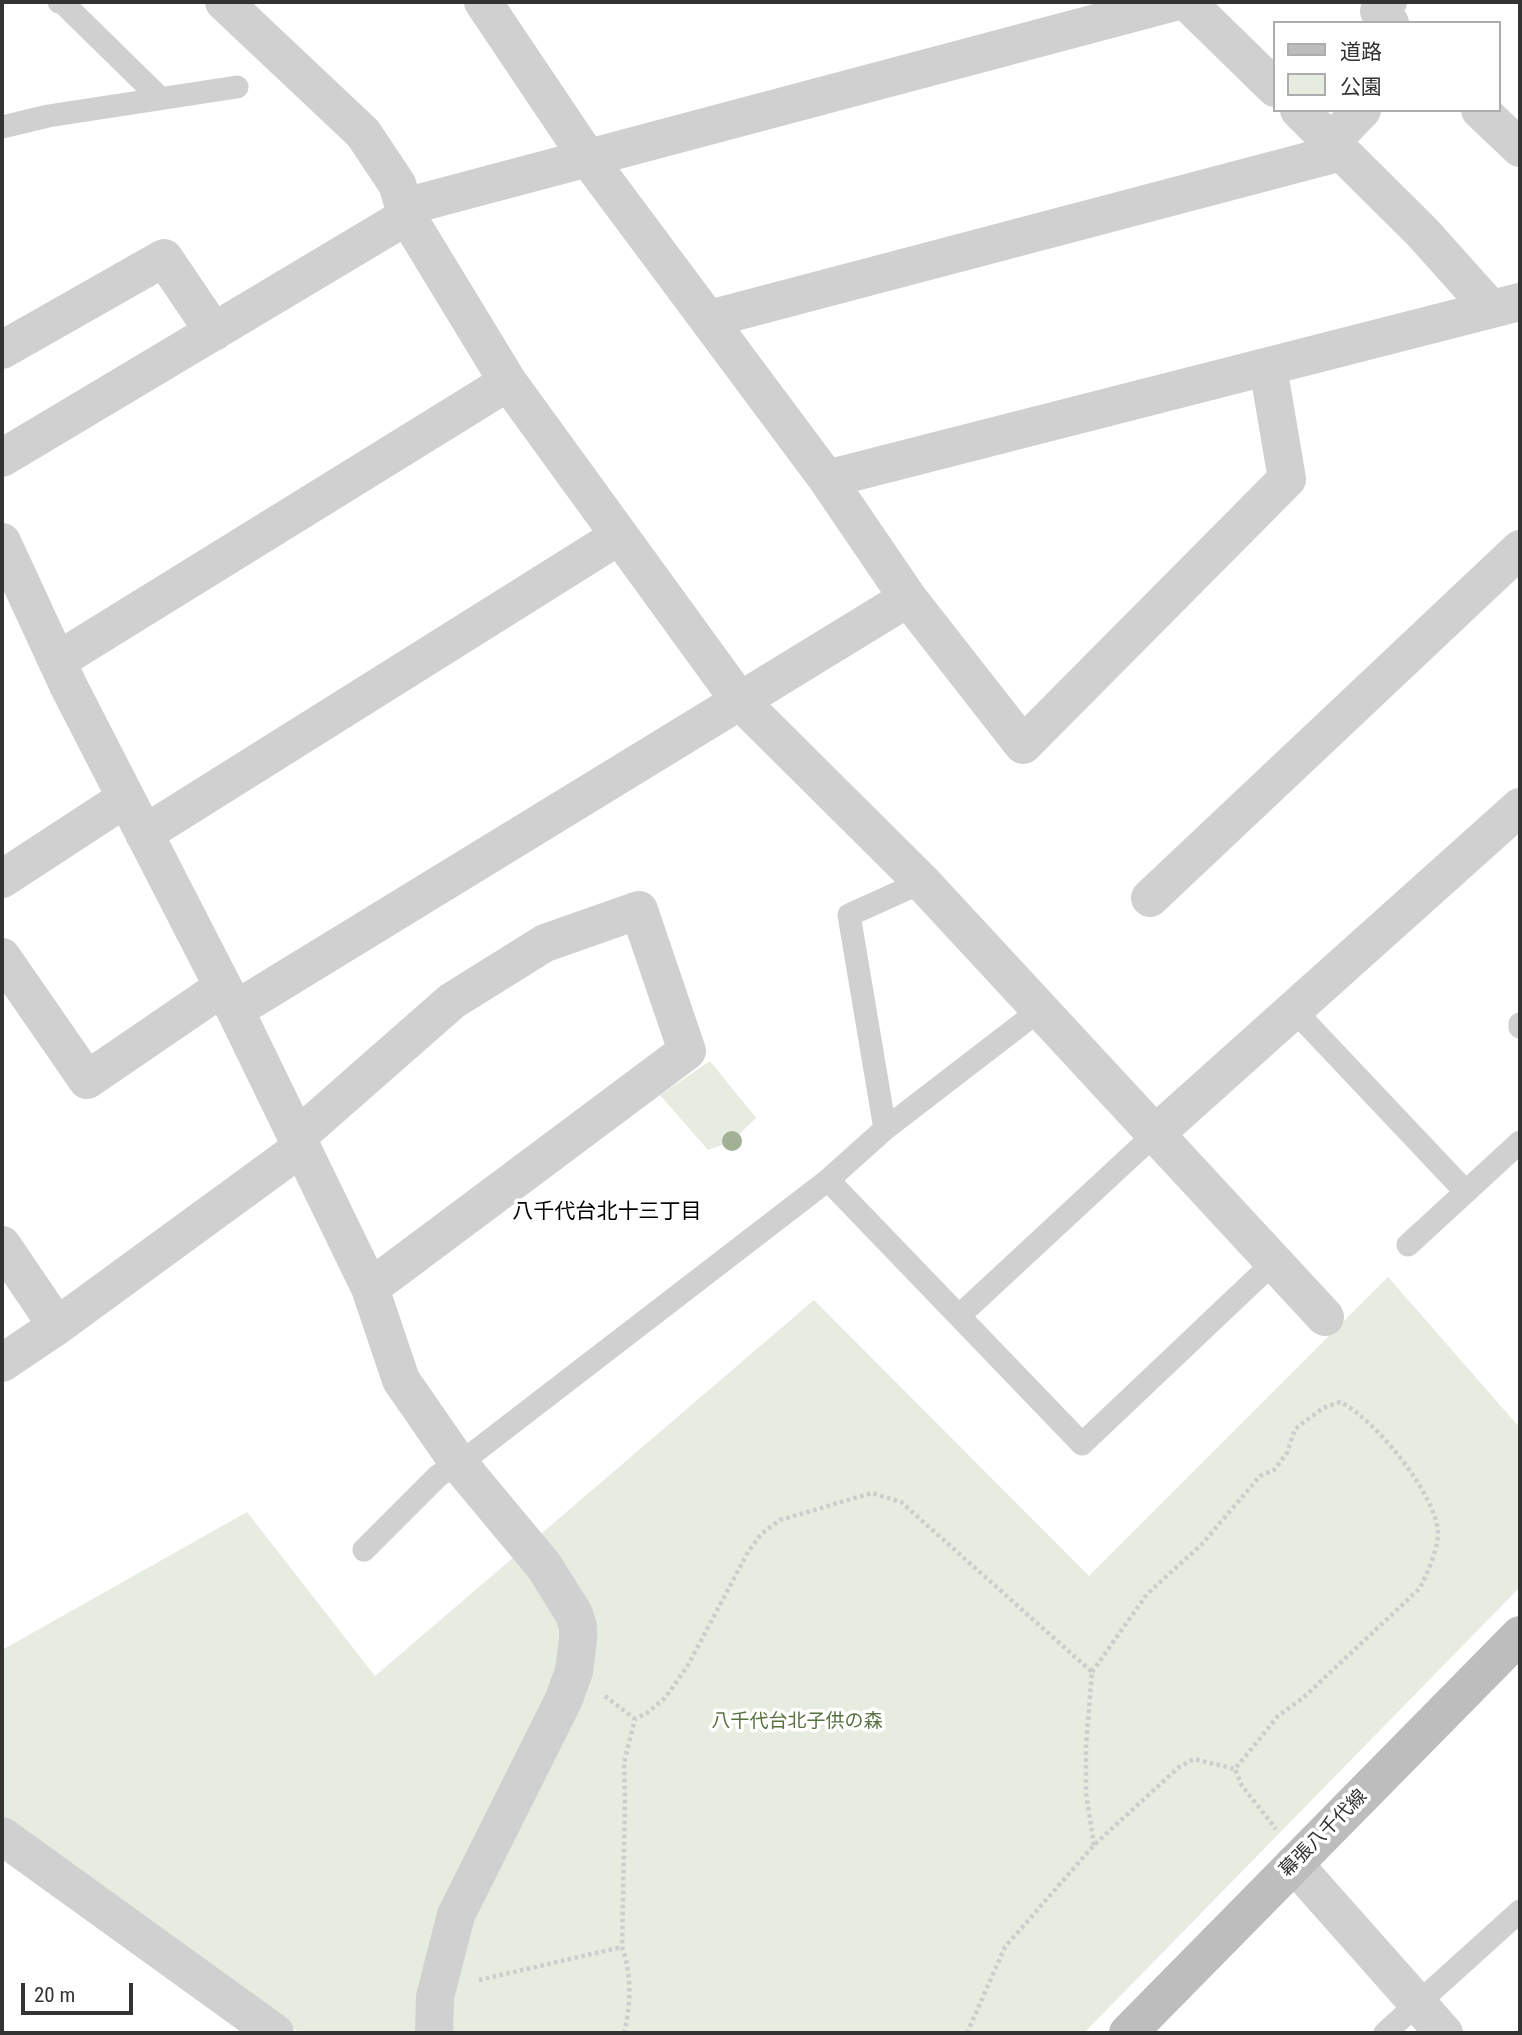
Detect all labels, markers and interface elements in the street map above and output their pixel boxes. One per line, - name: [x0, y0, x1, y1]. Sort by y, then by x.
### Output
- legend: [1274, 21, 1501, 112]
- text: 道路: [1340, 40, 1382, 64]
- text: 公園: [1340, 75, 1382, 99]
- district label: 八千代台北十三丁目: [513, 1200, 701, 1226]
- park label: 八千代台北子供の森: [712, 1711, 882, 1733]
- street label: 幕張八千代線: [1276, 1786, 1372, 1882]
- scale bar: [24, 1968, 136, 2012]
- text: 20 m: [34, 1983, 75, 2007]

